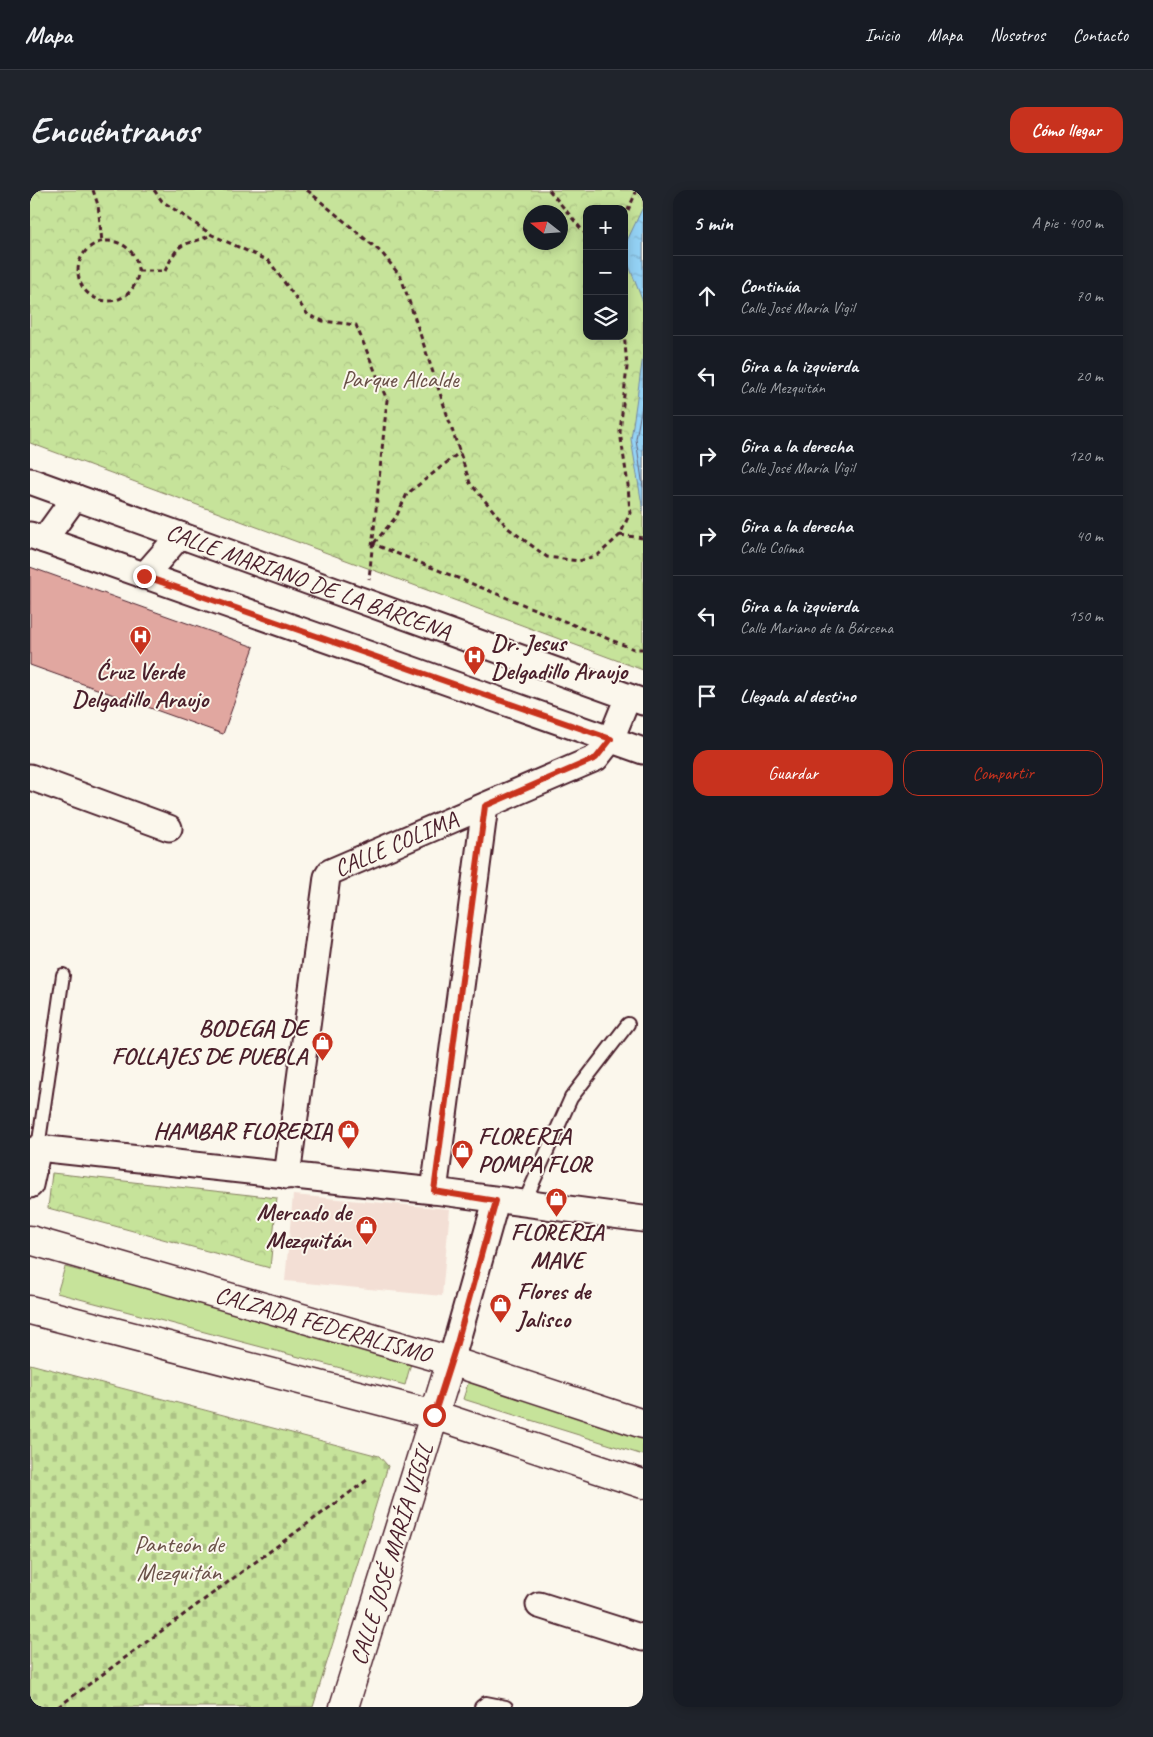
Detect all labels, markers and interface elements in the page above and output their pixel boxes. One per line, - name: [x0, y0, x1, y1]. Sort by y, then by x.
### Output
- text: Mapa: [25, 20, 72, 50]
- text: Inicio: [865, 24, 899, 46]
- text: Mapa: [927, 24, 962, 46]
- text: Nosotros: [990, 24, 1045, 46]
- text: Contacto: [1073, 24, 1128, 46]
- button: Cómo llegar: [1010, 107, 1123, 153]
- text: Encuéntranos: [30, 108, 199, 153]
- north arrow: [523, 205, 568, 250]
- map controls: [583, 205, 628, 340]
- button: +: [583, 205, 628, 250]
- text: 5 min: [693, 210, 733, 236]
- text: A pie · 400 m: [1032, 213, 1103, 233]
- button: −: [583, 250, 628, 295]
- text: Continúa: [740, 274, 799, 298]
- icon: ahead: [693, 282, 721, 310]
- text: 70 m: [1076, 286, 1103, 306]
- button: layers: [583, 295, 628, 340]
- text: Calle José María Vigil: [740, 298, 854, 318]
- text: Gira a la izquierda: [740, 354, 858, 378]
- icon: left: [693, 362, 721, 390]
- park label: Parque Alcalde: [341, 364, 461, 394]
- text: 20 m: [1076, 366, 1103, 386]
- text: Calle Mezquitán: [740, 378, 825, 398]
- text: Gira a la derecha: [740, 434, 853, 458]
- icon: right: [693, 442, 721, 470]
- text: 120 m: [1069, 446, 1103, 466]
- text: Calle José María Vigil: [740, 458, 854, 478]
- text: Gira a la derecha: [740, 514, 853, 538]
- street label: CALLE MARIANO DE LA BÁRCENA: [162, 516, 456, 647]
- icon: right: [693, 522, 721, 550]
- text: 40 m: [1076, 526, 1103, 546]
- text: Calle Colima: [740, 538, 803, 558]
- route end: [133, 565, 156, 588]
- text: Gira a la izquierda: [740, 594, 858, 618]
- icon: left: [693, 602, 721, 630]
- text: 150 m: [1069, 606, 1103, 626]
- text: Calle Mariano de la Bárcena: [740, 618, 893, 638]
- hospital icon: Ćruz Verde Delgadillo Araujo: [128, 625, 152, 656]
- place label: Dr. Jesus Delgadillo Araujo: [491, 628, 630, 686]
- hospital icon: Dr. Jesus Delgadillo Araujo: [463, 645, 487, 676]
- place label: Ćruz Verde Delgadillo Araujo: [72, 656, 210, 714]
- icon: arrive: [693, 682, 721, 710]
- text: Llegada al destino: [740, 684, 856, 708]
- button: Guardar: [693, 750, 893, 796]
- button: Compartir: [903, 750, 1103, 796]
- street label: CALLE COLIMA: [329, 804, 463, 884]
- place label: BODEGA DE FOLLAJES DE PUEBLA: [112, 1013, 310, 1071]
- shop icon: BODEGA DE FOLLAJES DE PUEBLA: [311, 1030, 335, 1061]
- place label: HAMBAR FLORERIA: [153, 1116, 334, 1146]
- shop icon: HAMBAR FLORERIA: [336, 1119, 360, 1150]
- place label: FLORERIA POMPA FLOR: [478, 1121, 594, 1179]
- shop icon: FLORERIA POMPA FLOR: [450, 1138, 474, 1169]
- shop icon: FLORERIA MAVE: [545, 1186, 569, 1217]
- place label: Mercado de Mezquitán: [257, 1197, 353, 1255]
- shop icon: Mercado de Mezquitán: [355, 1214, 379, 1245]
- place label: FLORERIA MAVE: [511, 1217, 605, 1275]
- place label: Flores de Jalisco: [515, 1276, 592, 1334]
- street label: CALZADA FEDERALISMO: [212, 1279, 436, 1370]
- shop icon: Flores de Jalisco: [489, 1293, 513, 1324]
- route start: [423, 1404, 446, 1427]
- street label: CALLE JOSÉ MARÍA VIGIL: [343, 1439, 440, 1669]
- park label: Panteón de Mezquitán: [134, 1529, 226, 1587]

